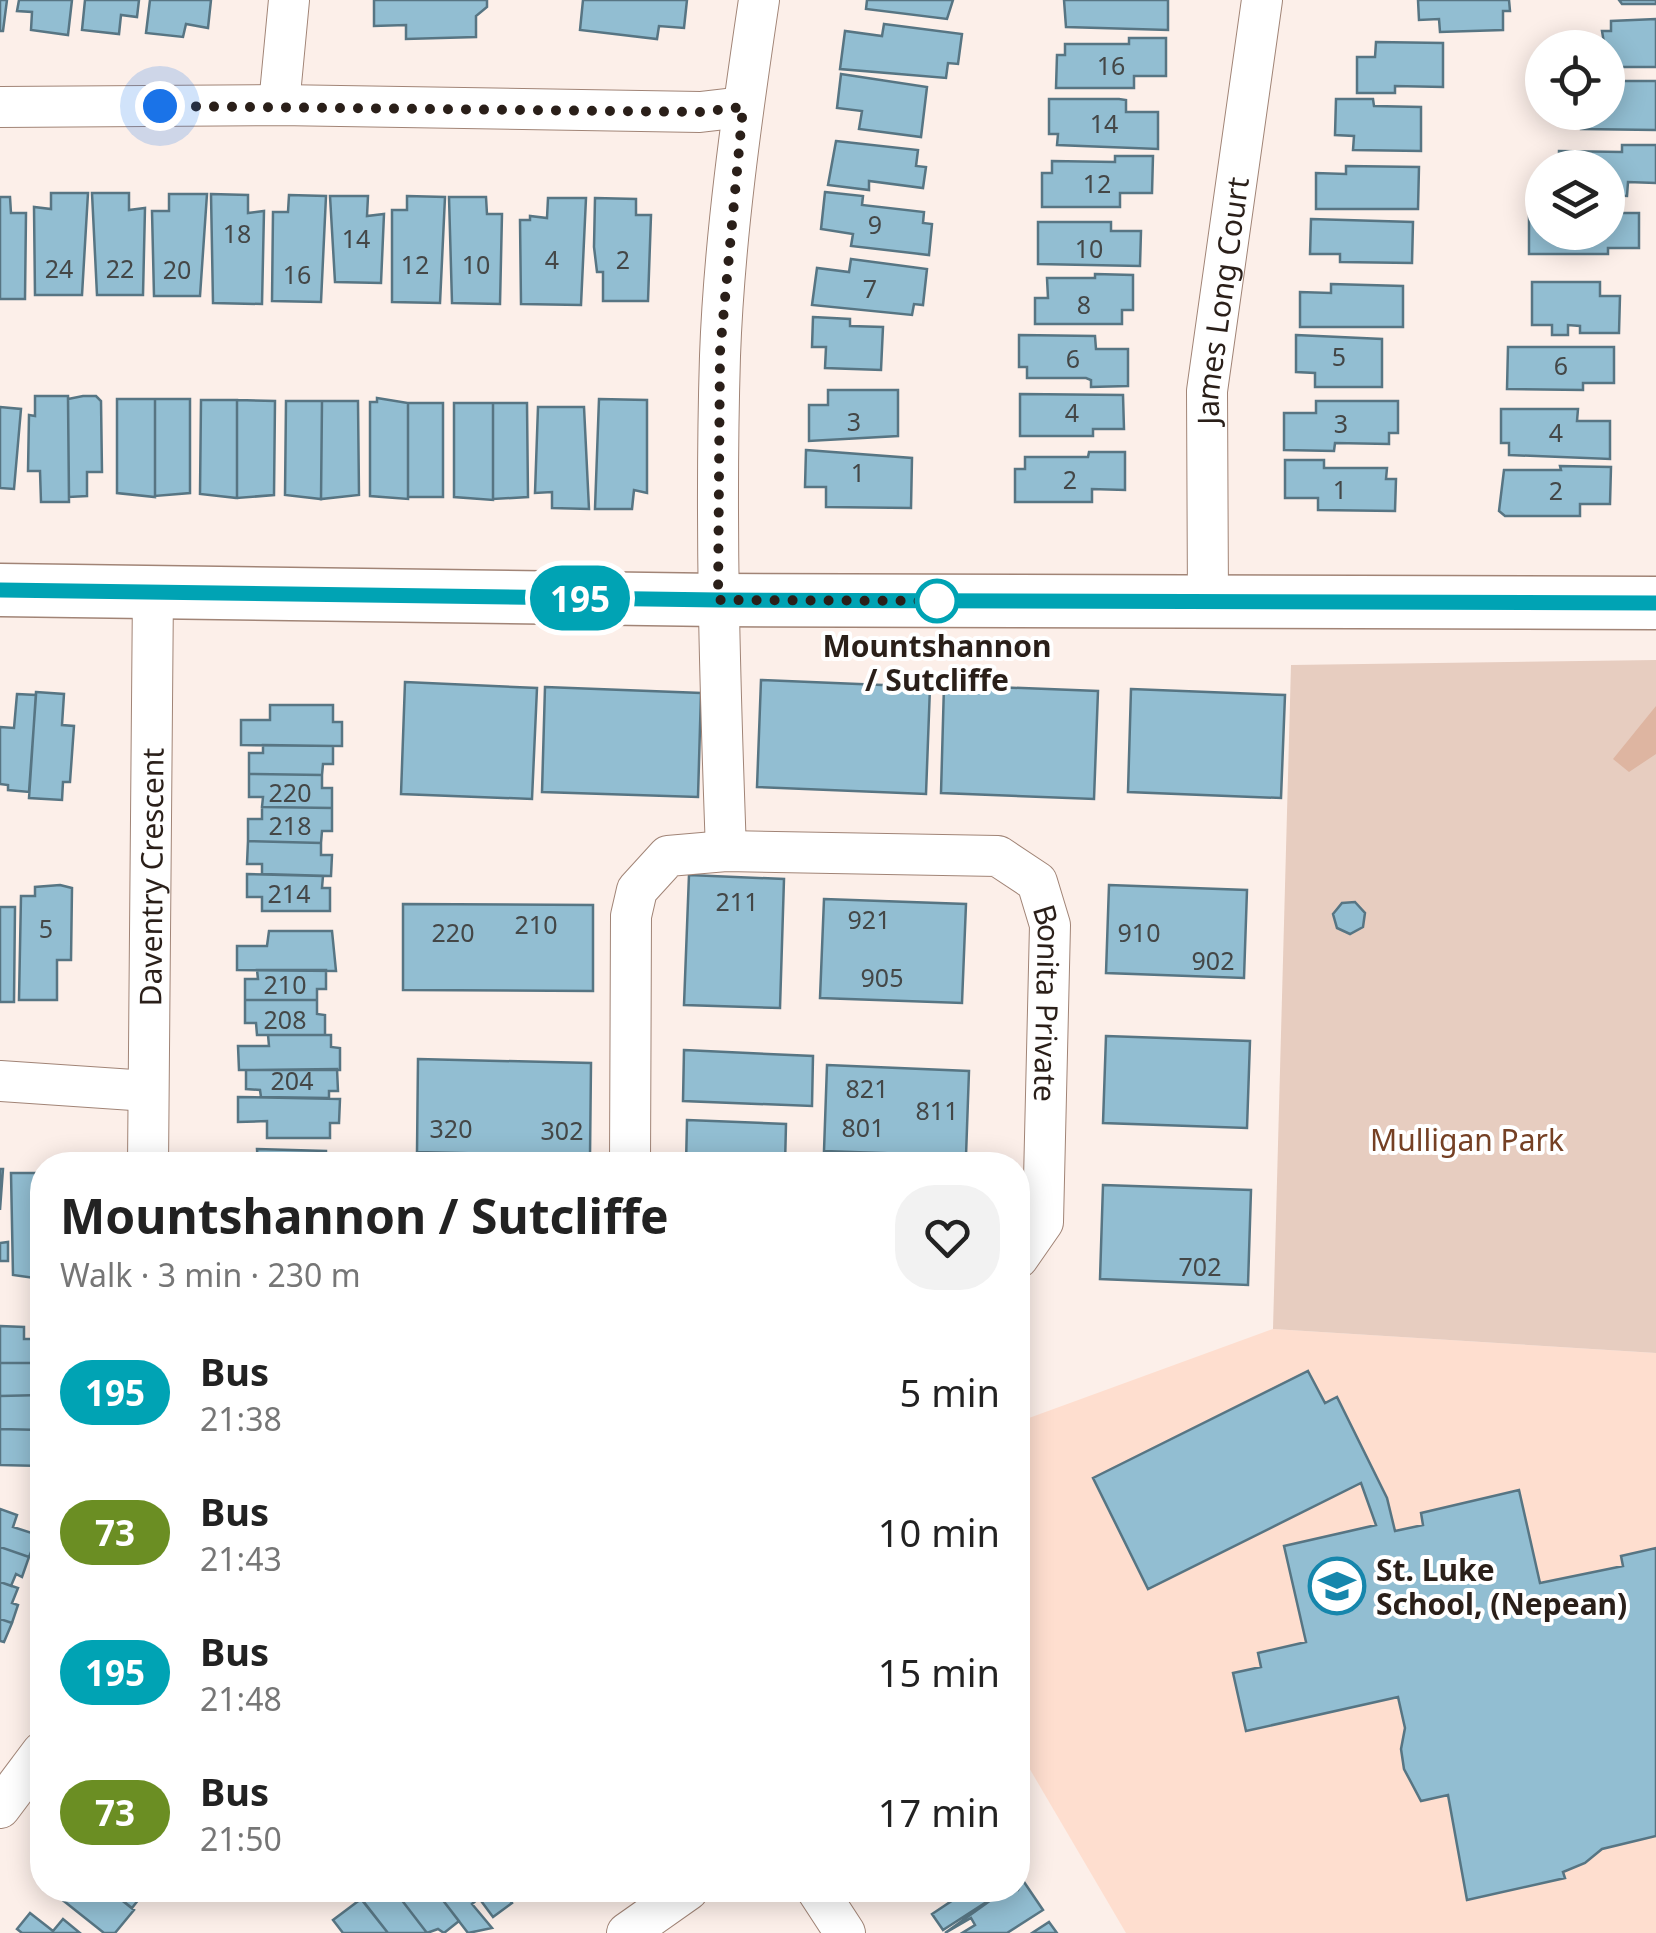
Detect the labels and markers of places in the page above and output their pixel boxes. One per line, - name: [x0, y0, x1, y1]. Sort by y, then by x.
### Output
- marker: Mountshannon / Sutcliffe: [916, 580, 958, 622]
- place label: Mountshannon / Sutcliffe: [823, 625, 1051, 700]
- place label: St. Luke School, (Nepean): [1376, 1549, 1627, 1624]
- school or university icon: St. Luke School, (Nepean): [1307, 1556, 1367, 1616]

